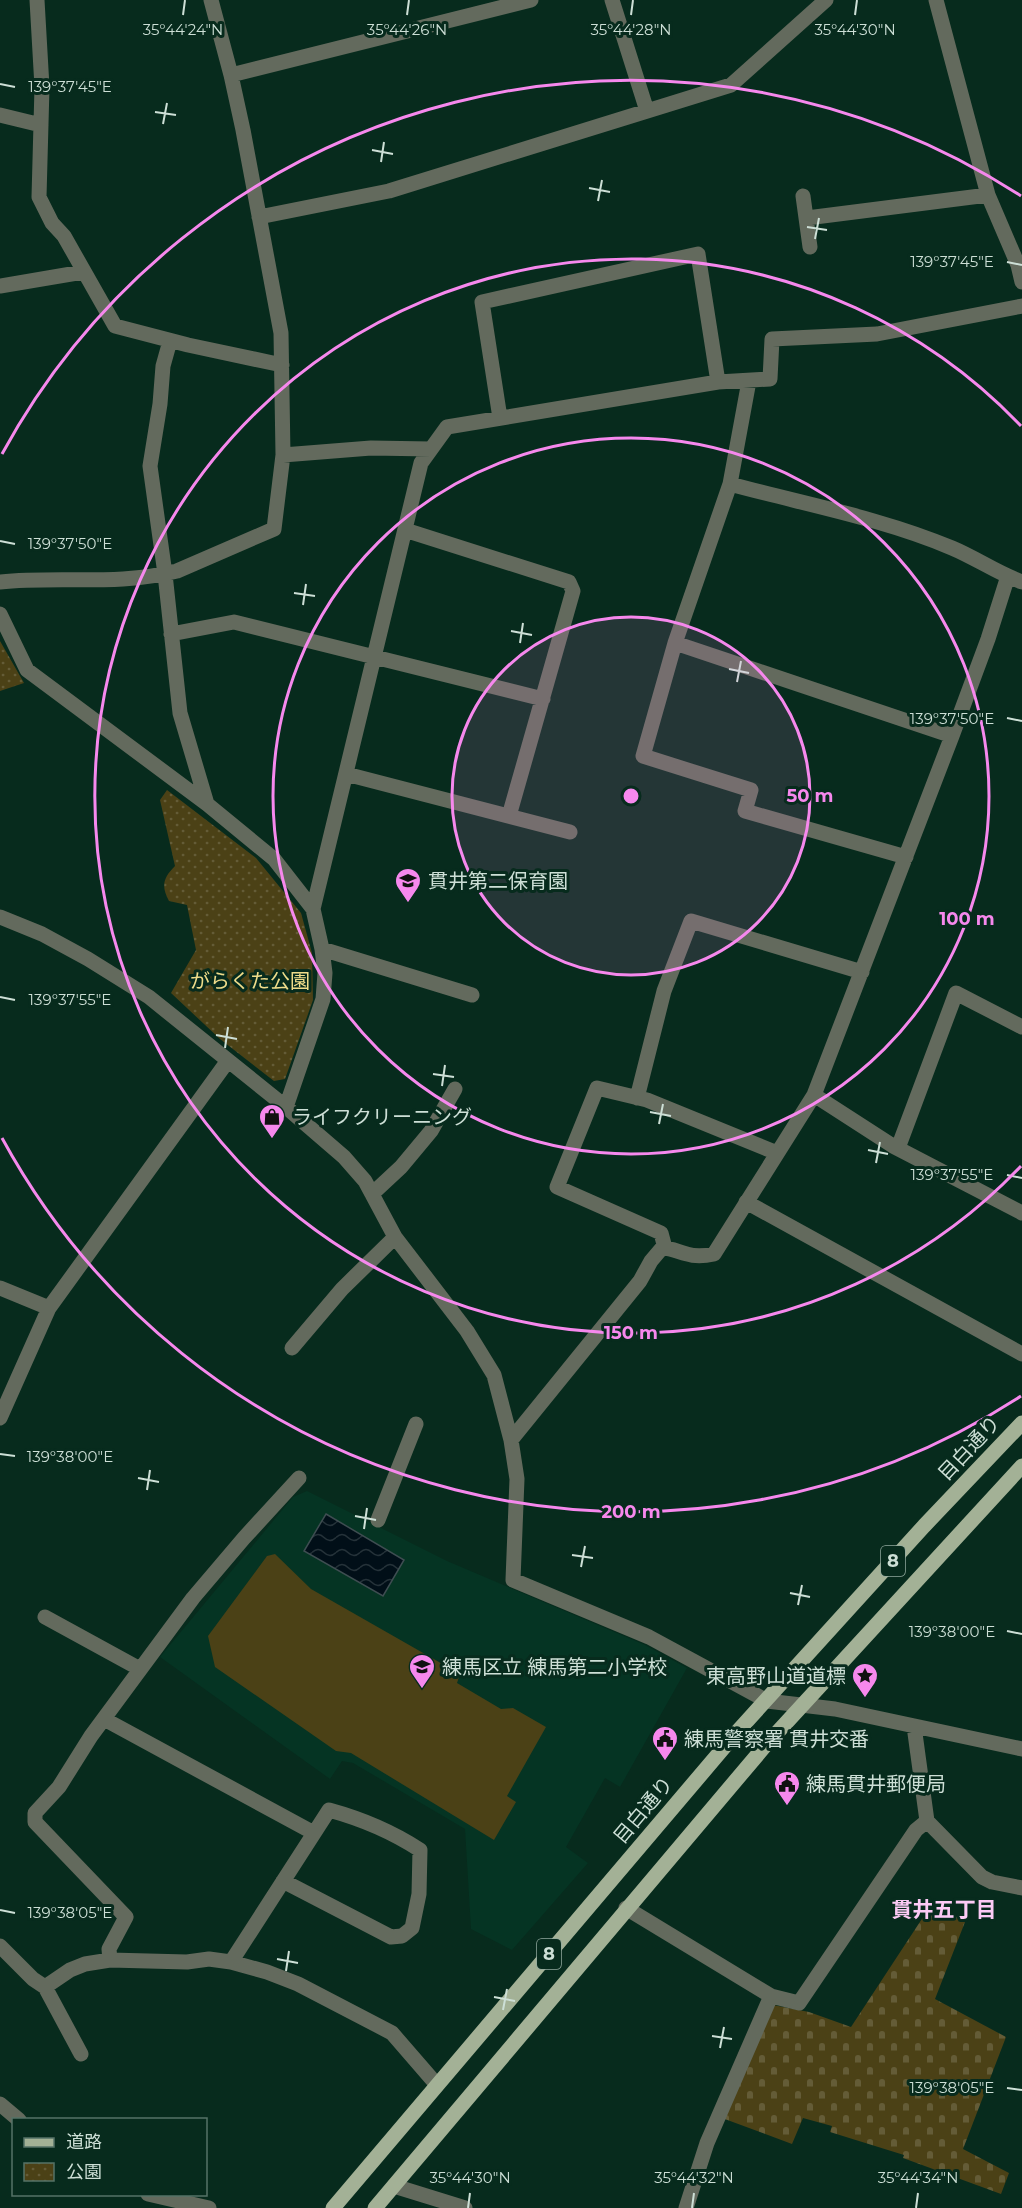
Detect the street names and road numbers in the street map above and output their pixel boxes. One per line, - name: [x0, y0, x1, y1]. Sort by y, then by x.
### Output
- street label: 目白通り: [933, 1411, 1005, 1485]
- road number: 8: [881, 1546, 905, 1576]
- street label: 目白通り: [608, 1772, 678, 1848]
- road number: 8: [537, 1939, 561, 1969]

